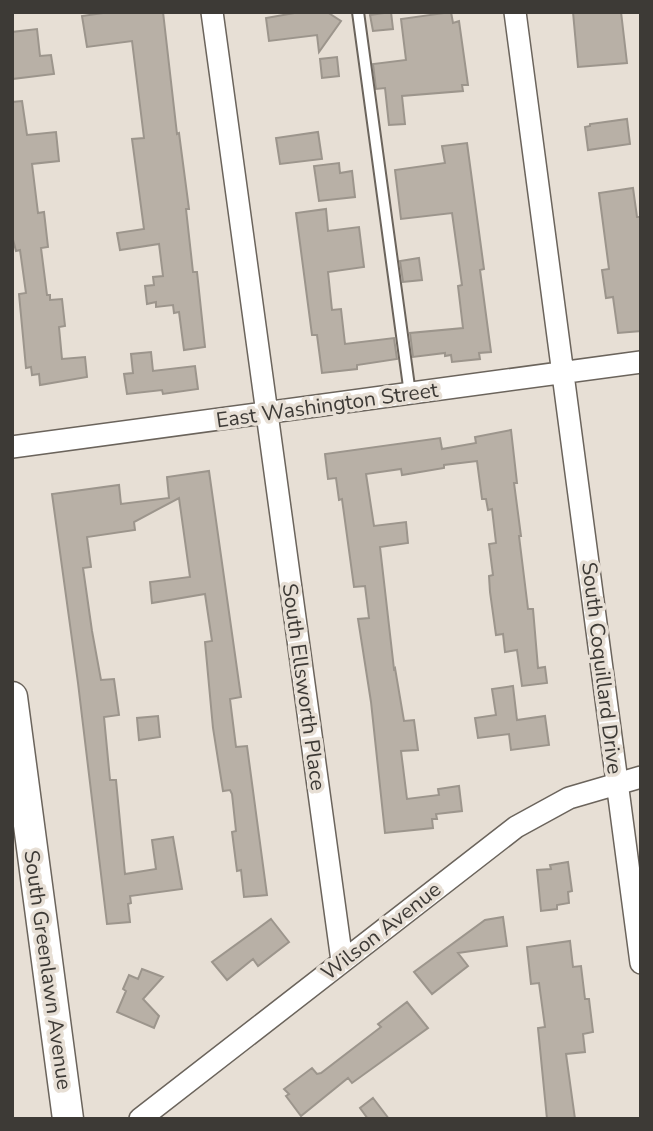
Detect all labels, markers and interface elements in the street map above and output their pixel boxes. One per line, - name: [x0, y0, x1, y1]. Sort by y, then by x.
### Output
- street label: East Washington Street: [214, 375, 440, 434]
- street label: South Coquillard Drive: [575, 560, 629, 776]
- street label: South Ellsworth Place: [276, 582, 332, 792]
- street label: South Greenlawn Avenue: [17, 848, 79, 1092]
- street label: Wilson Avenue: [315, 875, 447, 987]

